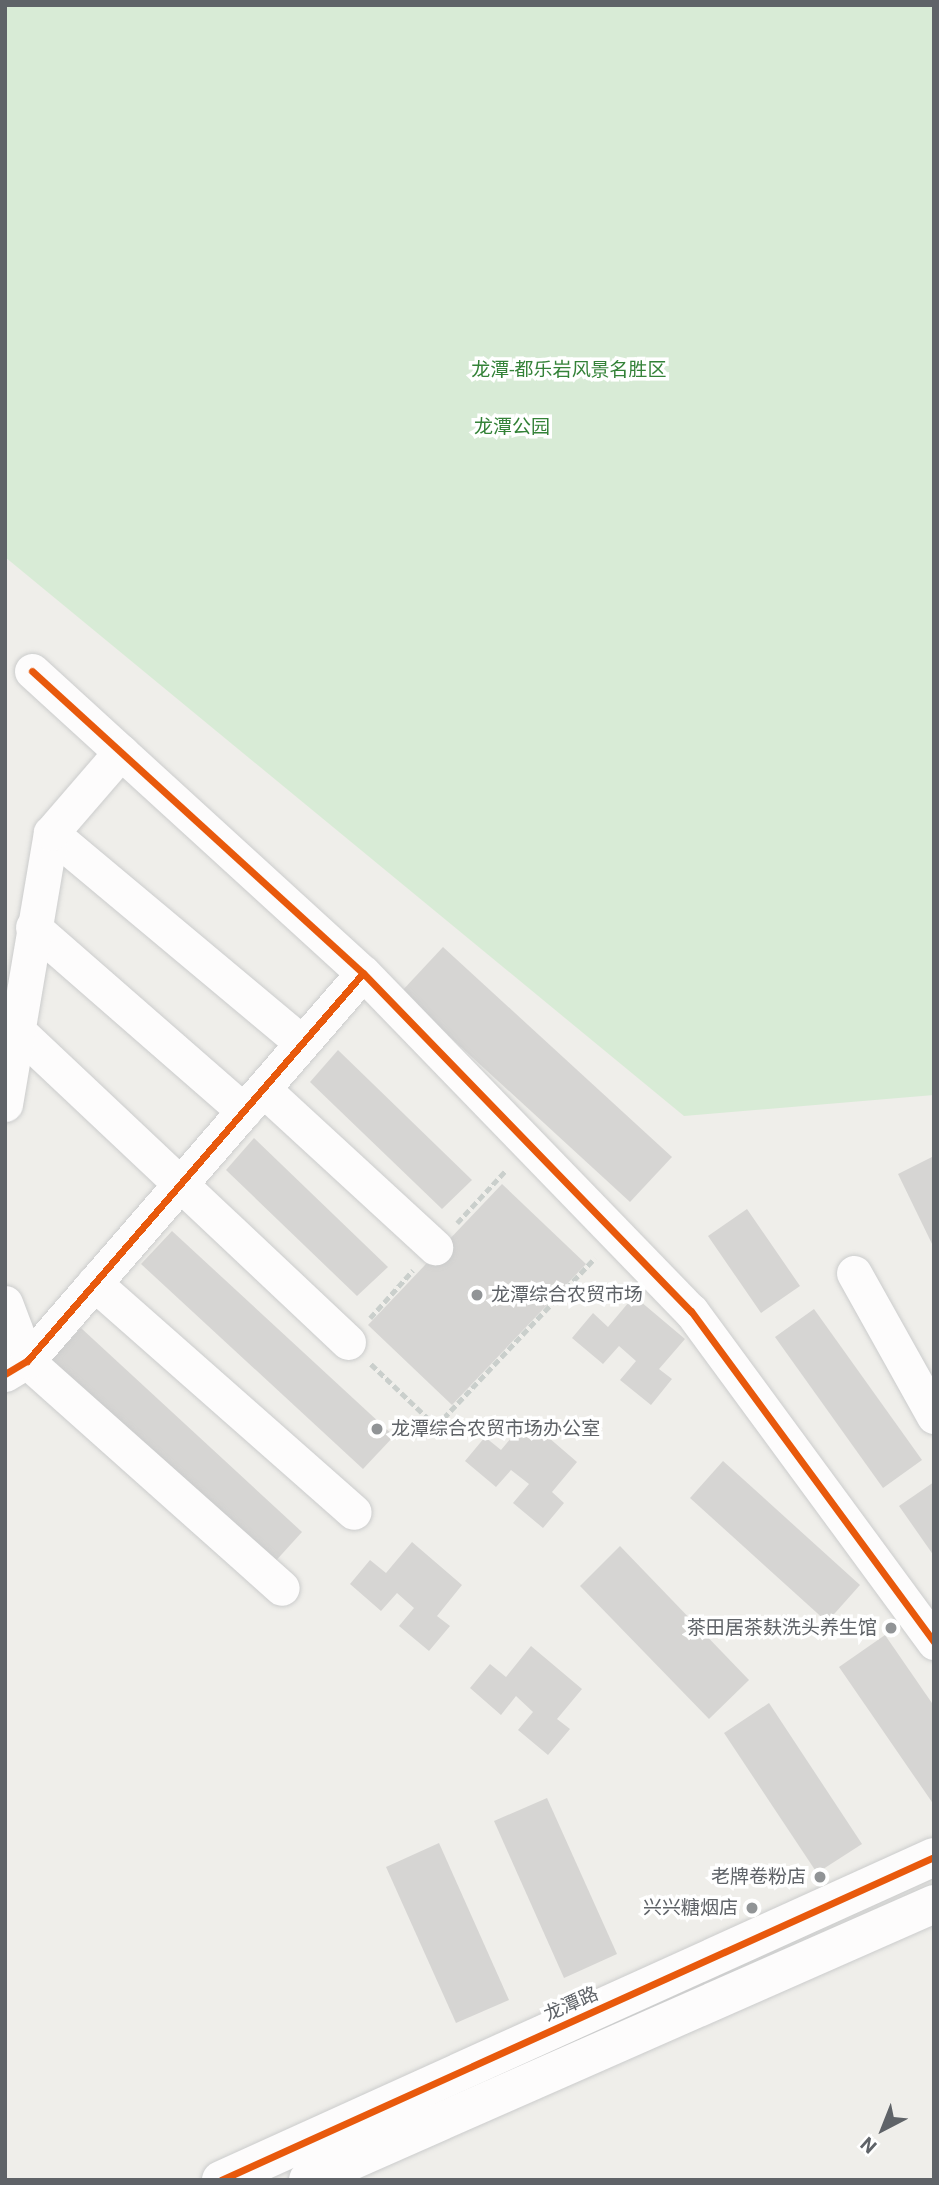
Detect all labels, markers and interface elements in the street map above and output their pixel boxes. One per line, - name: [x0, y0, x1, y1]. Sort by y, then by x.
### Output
- park label: 龙潭-都乐岩风景名胜区: [471, 359, 667, 381]
- park label: 龙潭公园: [474, 416, 550, 438]
- place label: 龙潭综合农贸市场: [491, 1284, 643, 1306]
- marker: 龙潭综合农贸市场: [469, 1287, 485, 1303]
- place label: 龙潭综合农贸市场办公室: [391, 1418, 600, 1440]
- marker: 龙潭综合农贸市场办公室: [369, 1421, 385, 1437]
- place label: 茶田居茶麸洗头养生馆: [687, 1617, 877, 1639]
- marker: 茶田居茶麸洗头养生馆: [883, 1620, 899, 1636]
- place label: 老牌卷粉店: [711, 1866, 806, 1888]
- marker: 老牌卷粉店: [812, 1869, 828, 1885]
- place label: 兴兴糖烟店: [643, 1897, 738, 1919]
- marker: 兴兴糖烟店: [744, 1900, 760, 1916]
- street label: 龙潭路: [540, 1982, 602, 2026]
- north arrow: [848, 2094, 918, 2164]
- text: N: [856, 2132, 881, 2158]

